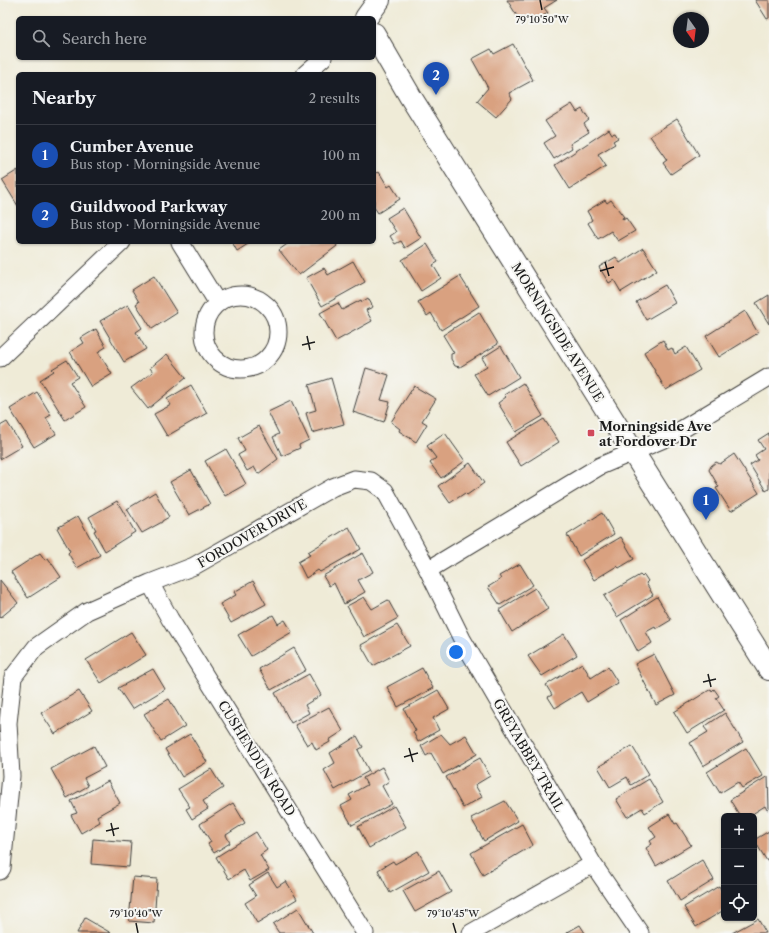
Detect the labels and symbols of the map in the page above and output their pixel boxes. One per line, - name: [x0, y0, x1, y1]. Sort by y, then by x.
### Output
- north arrow: [673, 12, 709, 48]
- text: 79°10'50"W: [515, 13, 570, 26]
- pin: 2: [423, 62, 449, 95]
- street label: MORNINGSIDE AVENUE: [508, 259, 608, 405]
- place label: Morningside Ave at Fordover Dr: [599, 418, 712, 449]
- marker: Morningside Ave at Fordover Dr: [586, 428, 596, 438]
- pin: 1: [693, 487, 719, 520]
- street label: FORDOVER DRIVE: [195, 495, 309, 571]
- your location: [446, 642, 466, 662]
- street label: GREYABBEY TRAIL: [490, 696, 568, 815]
- street label: CUSHENDUN ROAD: [215, 697, 299, 819]
- text: 79°10'40"W: [109, 907, 164, 920]
- text: 79°10'45"W: [427, 907, 480, 920]

